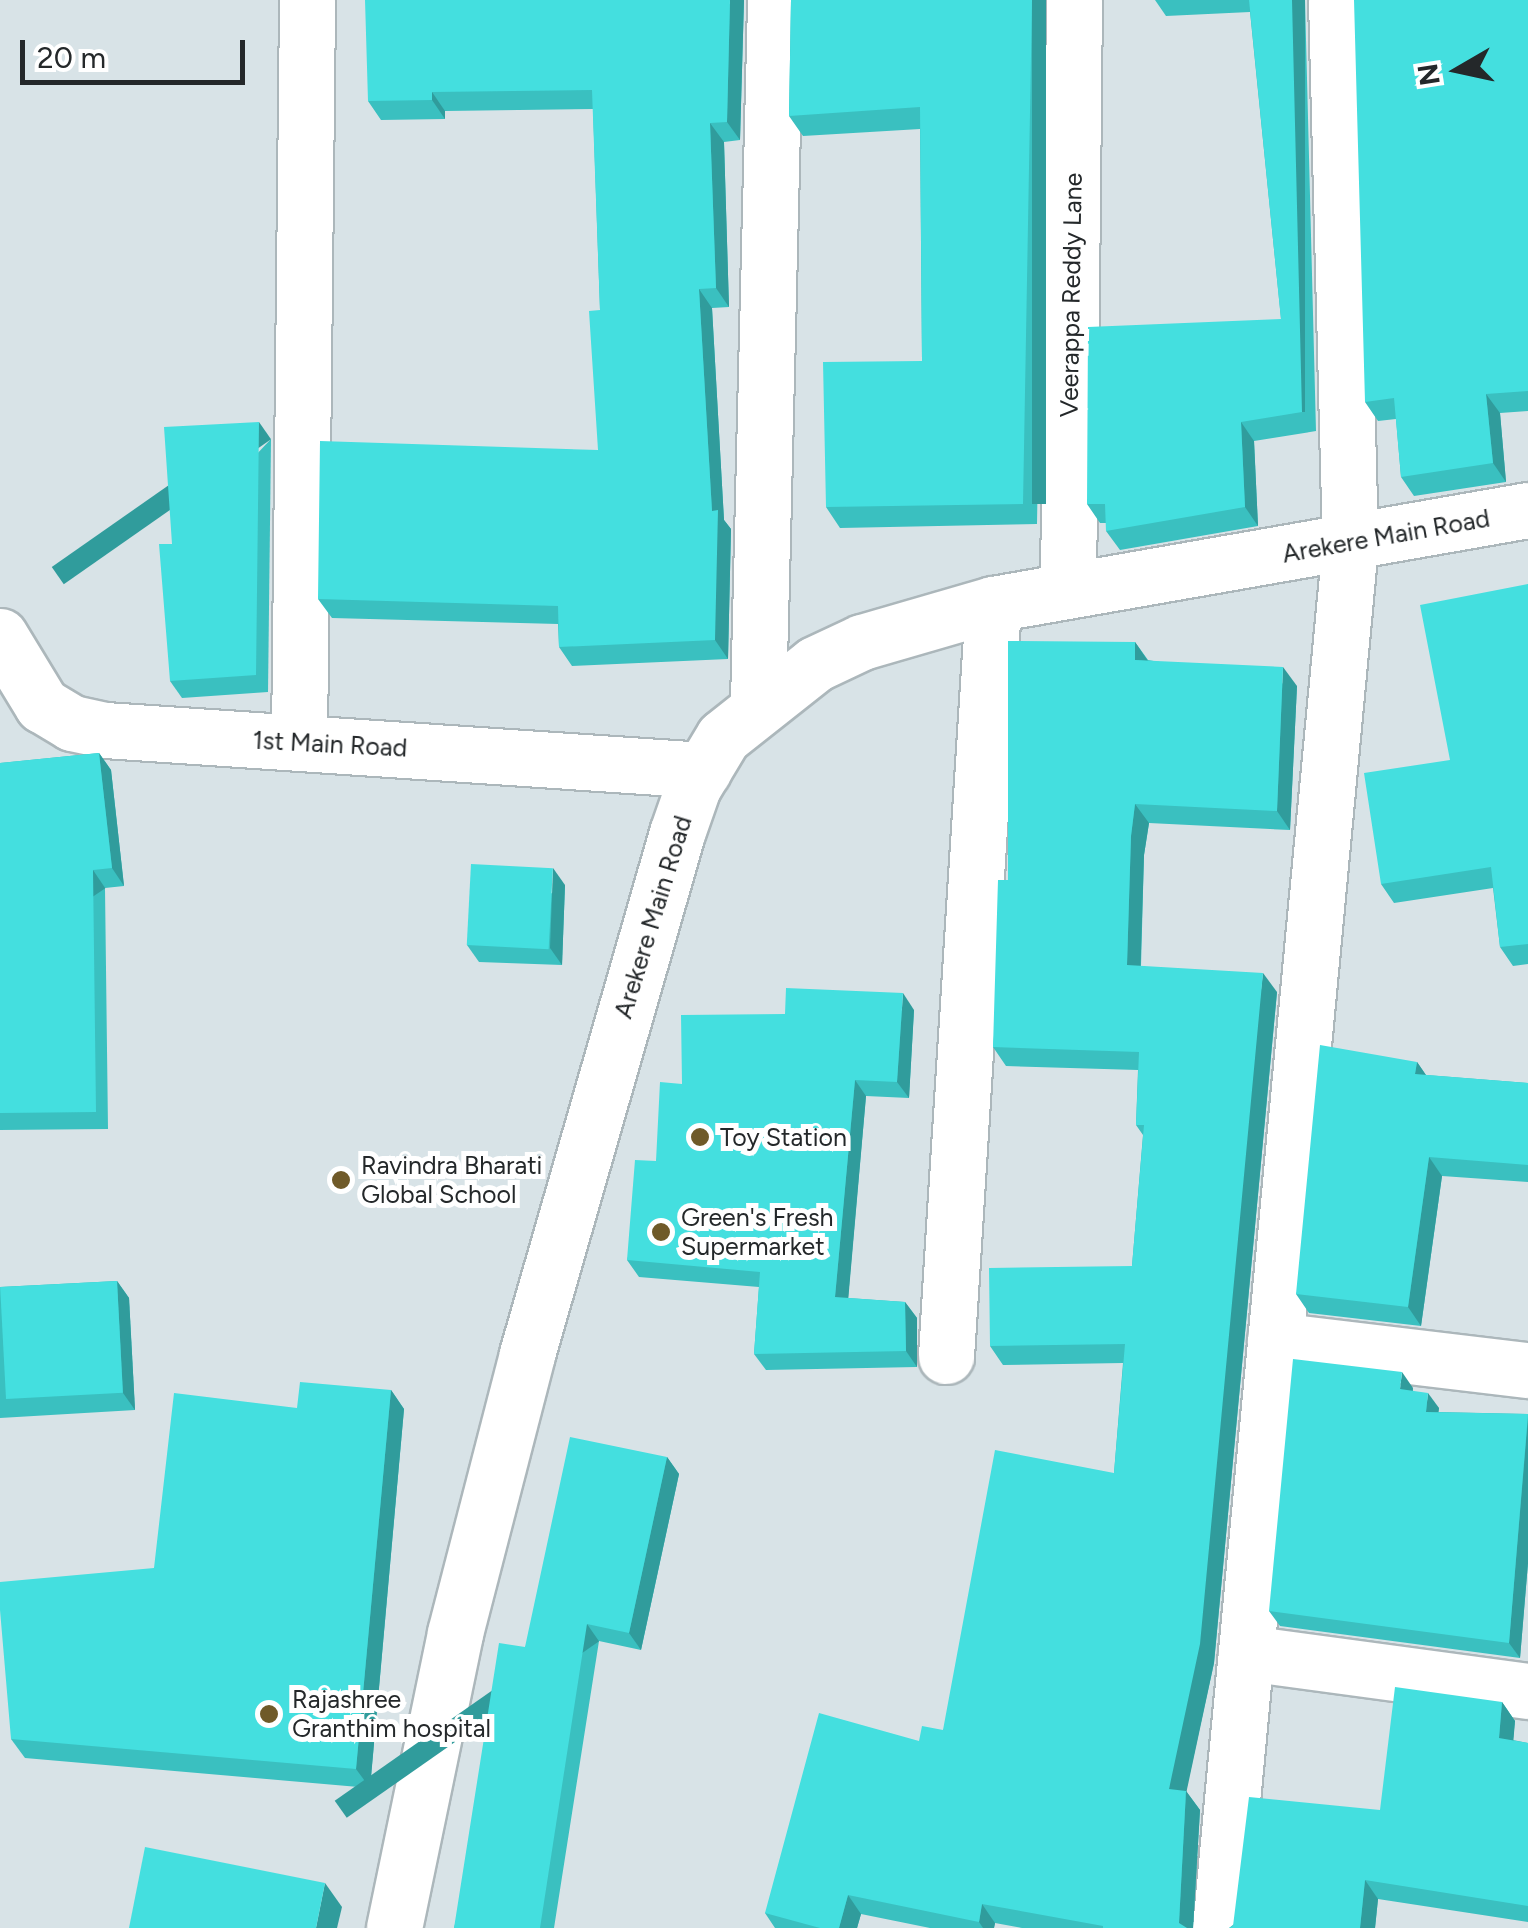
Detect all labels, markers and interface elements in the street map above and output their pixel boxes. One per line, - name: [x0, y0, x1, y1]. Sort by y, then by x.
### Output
- scale bar: [25, 20, 250, 82]
- north arrow: [1408, 20, 1508, 120]
- text: 20 m: [37, 39, 106, 76]
- text: N: [1410, 61, 1447, 88]
- street label: Veerappa Reddy Lane: [1054, 172, 1088, 418]
- street label: Arekere Main Road: [1280, 503, 1492, 569]
- street label: 1st Main Road: [252, 725, 408, 763]
- street label: Arekere Main Road: [608, 812, 698, 1022]
- place label: Toy Station: [720, 1122, 847, 1152]
- marker: Toy Station: [689, 1126, 711, 1148]
- place label: Ravindra Bharati Global School: [361, 1151, 542, 1210]
- marker: Ravindra Bharati Global School: [330, 1169, 352, 1191]
- place label: Green's Fresh Supermarket: [681, 1203, 834, 1262]
- marker: Green's Fresh Supermarket: [650, 1221, 672, 1243]
- place label: Rajashree Granthim hospital: [292, 1685, 491, 1744]
- marker: Rajashree Granthim hospital: [256, 1701, 282, 1727]

